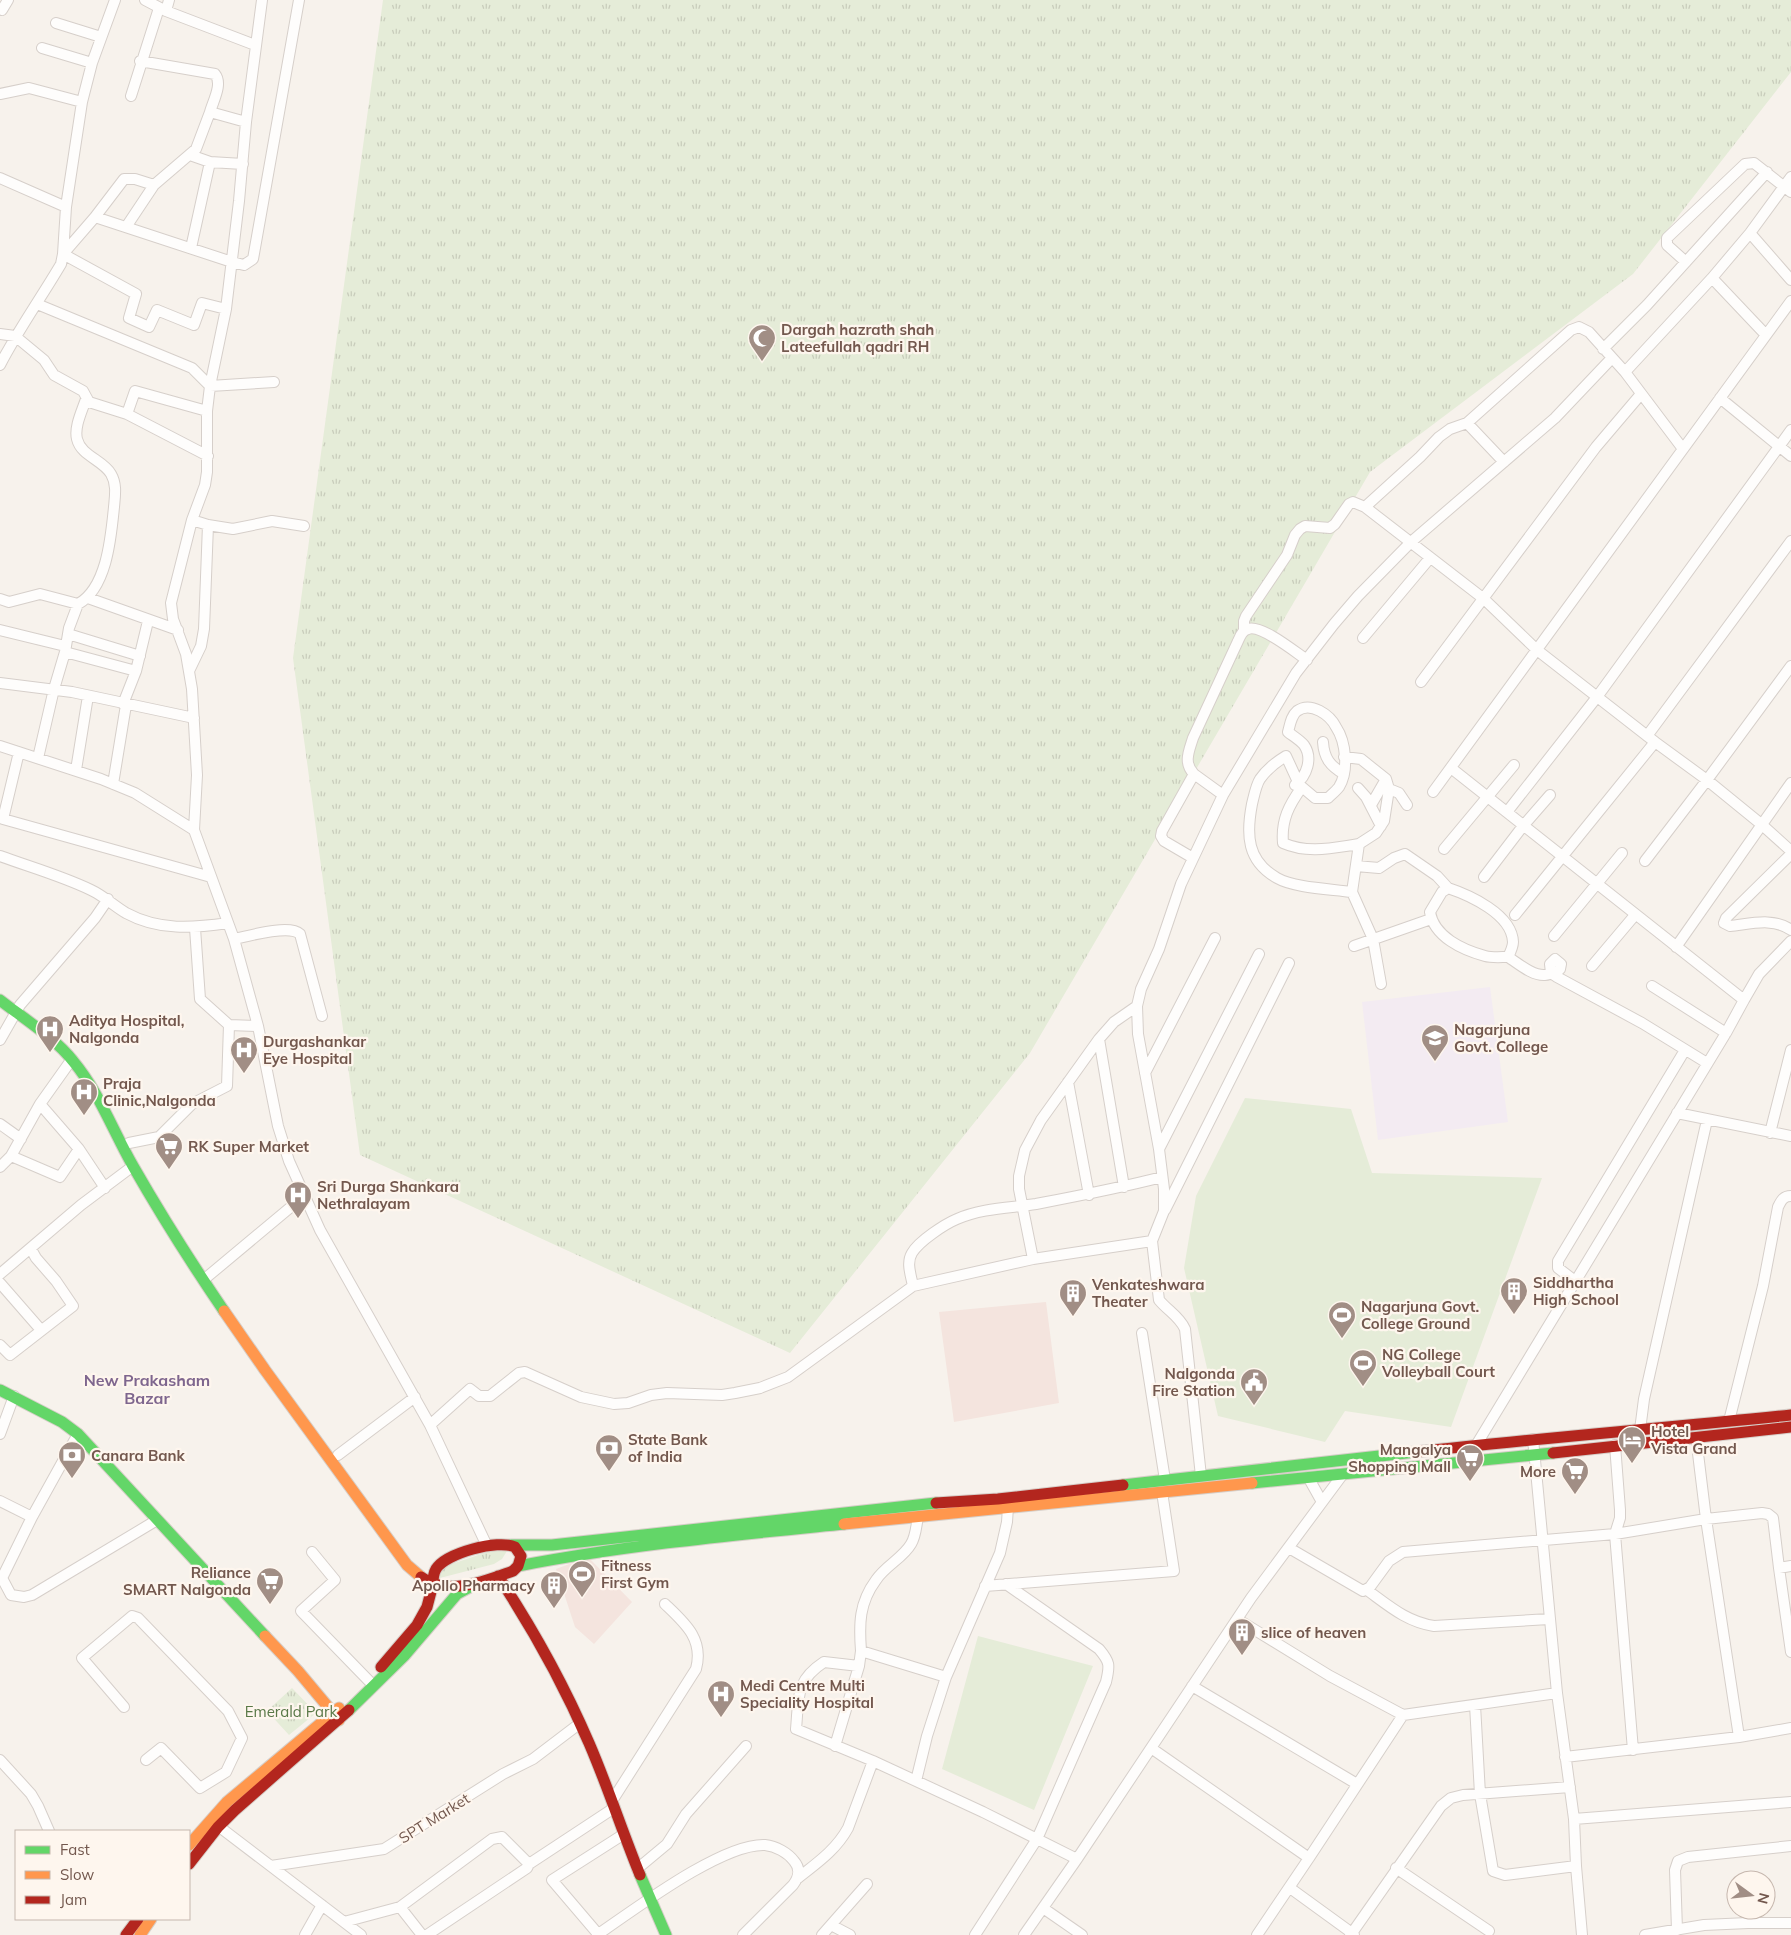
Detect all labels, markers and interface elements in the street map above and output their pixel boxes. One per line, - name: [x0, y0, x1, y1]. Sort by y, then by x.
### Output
- place label: Dargah hazrath shah Lateefullah qadri RH: [781, 320, 934, 356]
- mosque icon: Dargah hazrath shah Lateefullah qadri RH: [747, 323, 777, 362]
- place label: Aditya Hospital, Nalgonda: [69, 1011, 184, 1047]
- hospital icon: Aditya Hospital, Nalgonda: [35, 1014, 65, 1053]
- place label: Nagarjuna Govt. College: [1454, 1020, 1548, 1056]
- school or university icon: Nagarjuna Govt. College: [1420, 1023, 1450, 1062]
- place label: Durgashankar Eye Hospital: [263, 1032, 366, 1068]
- hospital icon: Durgashankar Eye Hospital: [229, 1035, 259, 1074]
- place label: Praja Clinic,Nalgonda: [103, 1074, 216, 1110]
- hospital icon: Praja Clinic,Nalgonda: [69, 1077, 99, 1116]
- supermarket icon: RK Super Market: [154, 1131, 184, 1170]
- place label: RK Super Market: [188, 1137, 309, 1156]
- place label: Sri Durga Shankara Nethralayam: [317, 1177, 459, 1213]
- hospital icon: Sri Durga Shankara Nethralayam: [283, 1180, 313, 1219]
- place label: Siddhartha High School: [1533, 1273, 1619, 1309]
- place label: Venkateshwara Theater: [1091, 1275, 1204, 1311]
- building icon: Siddhartha High School: [1499, 1276, 1529, 1315]
- building icon: Venkateshwara Theater: [1058, 1278, 1088, 1317]
- place label: Nagarjuna Govt. College Ground: [1361, 1297, 1479, 1333]
- sports icon: Nagarjuna Govt. College Ground: [1327, 1300, 1357, 1339]
- place label: NG College Volleyball Court: [1381, 1345, 1495, 1381]
- sports icon: NG College Volleyball Court: [1348, 1348, 1378, 1387]
- place label: Nalgonda Fire Station: [1152, 1364, 1235, 1400]
- public building icon: Nalgonda Fire Station: [1239, 1367, 1269, 1406]
- district label: New Prakasham Bazar: [84, 1370, 210, 1408]
- place label: Hotel Vista Grand: [1650, 1422, 1737, 1458]
- hotel icon: Hotel Vista Grand: [1617, 1425, 1647, 1464]
- place label: State Bank of India: [628, 1430, 708, 1466]
- bank icon: State Bank of India: [594, 1433, 624, 1472]
- bank icon: Canara Bank: [57, 1440, 87, 1479]
- place label: Mangalya Shopping Mall: [1348, 1440, 1451, 1476]
- supermarket icon: Mangalya Shopping Mall: [1455, 1443, 1485, 1482]
- place label: Canara Bank: [91, 1446, 186, 1465]
- supermarket icon: More: [1560, 1456, 1590, 1495]
- place label: More: [1520, 1462, 1556, 1481]
- place label: Fitness First Gym: [601, 1556, 669, 1592]
- sports icon: Fitness First Gym: [567, 1559, 597, 1598]
- place label: Reliance SMART Nalgonda: [123, 1563, 251, 1599]
- supermarket icon: Reliance SMART Nalgonda: [255, 1566, 285, 1605]
- building icon: Apollo Pharmacy: [539, 1570, 569, 1609]
- place label: Apollo Pharmacy: [412, 1576, 536, 1595]
- building icon: slice of heaven: [1227, 1617, 1257, 1656]
- place label: slice of heaven: [1261, 1623, 1366, 1642]
- place label: Medi Centre Multi Speciality Hospital: [740, 1676, 874, 1712]
- hospital icon: Medi Centre Multi Speciality Hospital: [706, 1679, 736, 1718]
- park label: Emerald Park: [245, 1702, 338, 1721]
- street label: SPT Market: [395, 1789, 473, 1847]
- legend: [15, 1830, 190, 1920]
- text: Fast: [60, 1840, 90, 1859]
- text: Slow: [60, 1865, 94, 1884]
- north arrow: [1726, 1870, 1776, 1920]
- text: Jam: [60, 1890, 87, 1909]
- text: N: [1753, 1891, 1774, 1906]

